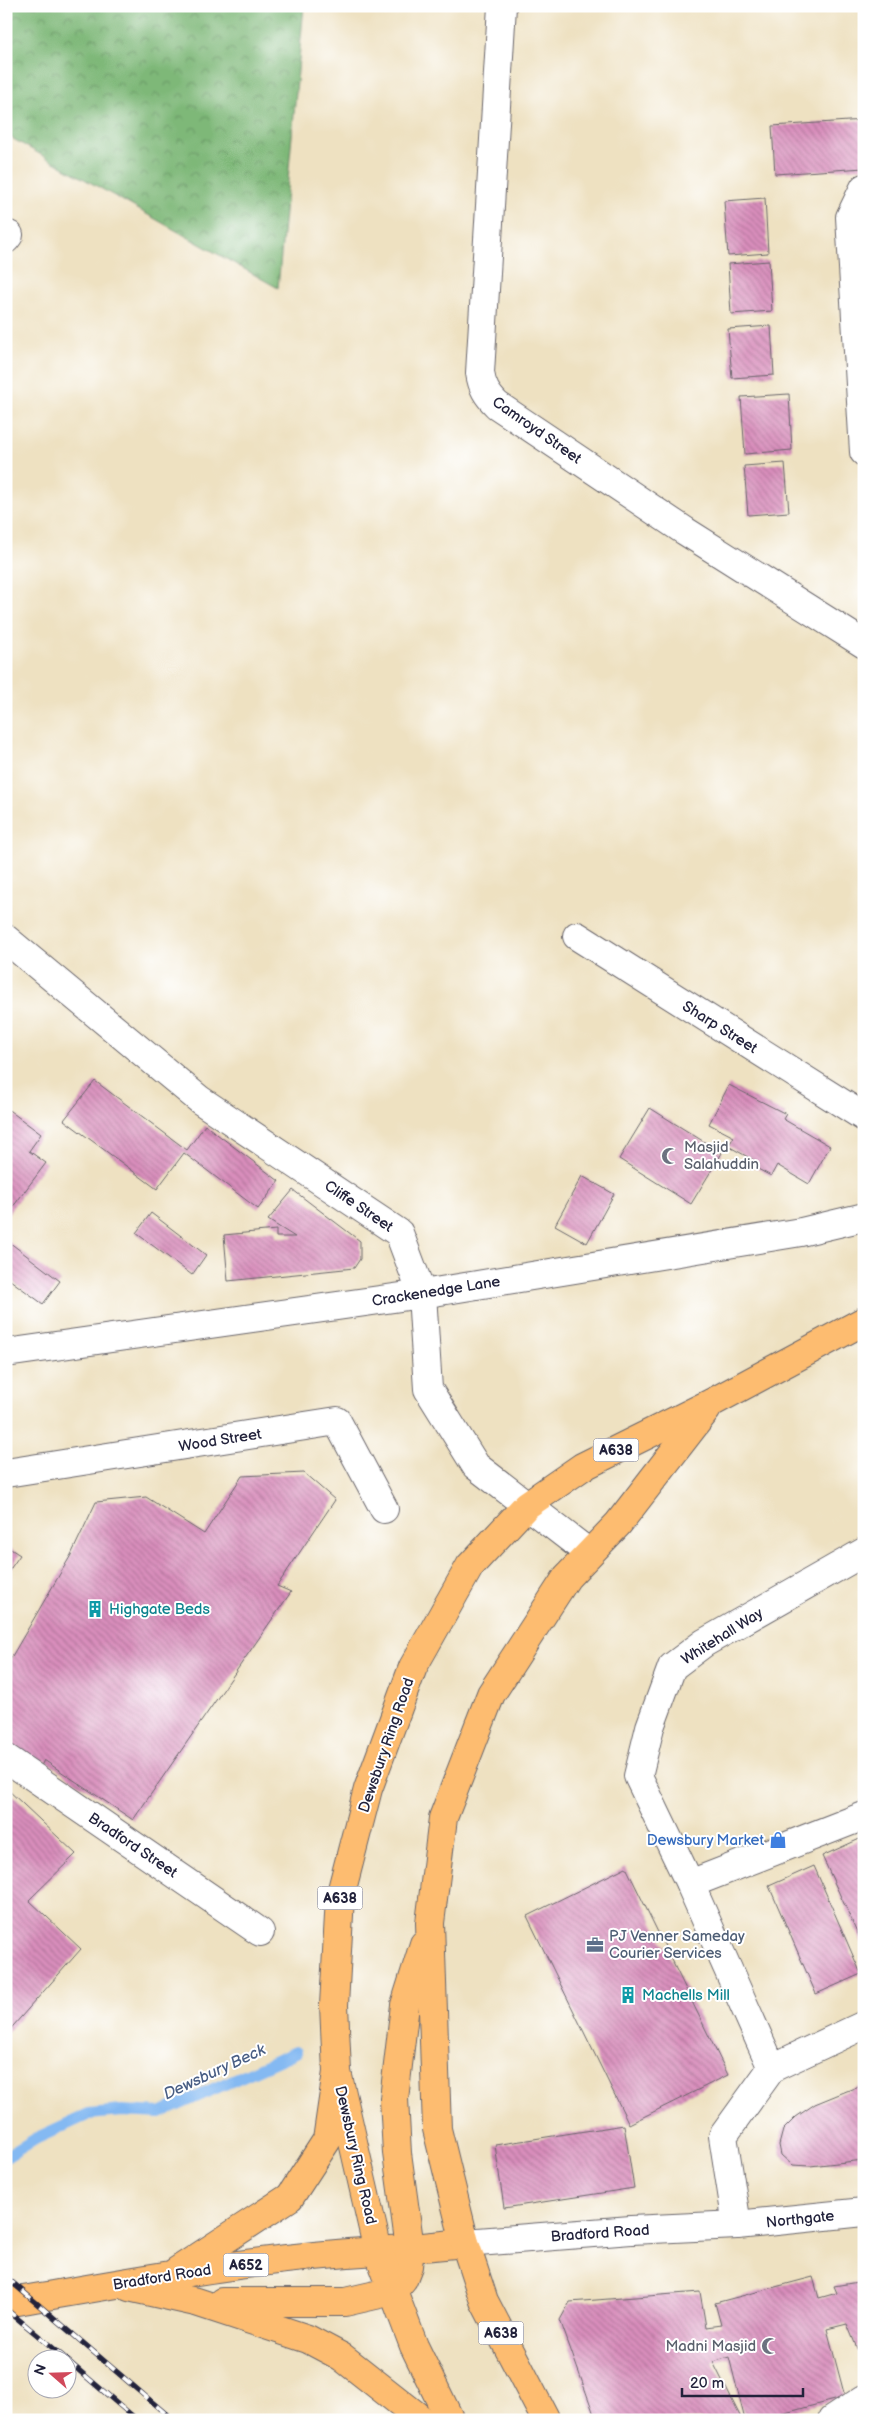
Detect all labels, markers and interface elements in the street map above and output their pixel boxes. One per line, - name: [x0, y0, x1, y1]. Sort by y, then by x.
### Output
- street label: Camroyd Street: [488, 393, 585, 469]
- street label: Sharp Street: [679, 997, 761, 1058]
- place label: Masjid Salahuddin: [684, 1138, 759, 1174]
- mosque icon: Masjid Salahuddin: [660, 1146, 680, 1166]
- street label: Cliffe Street: [321, 1176, 397, 1237]
- street label: Crackenedge Lane: [370, 1272, 502, 1311]
- street label: Wood Street: [177, 1425, 263, 1456]
- road number: A638: [594, 1438, 638, 1462]
- building icon: Highgate Beds: [85, 1599, 105, 1619]
- place label: Highgate Beds: [109, 1600, 210, 1619]
- street label: Whitehall Way: [678, 1604, 767, 1669]
- street label: Dewsbury Ring Road: [354, 1675, 418, 1815]
- street label: Bradford Street: [84, 1809, 181, 1883]
- shop icon: Dewsbury Market: [768, 1830, 788, 1850]
- place label: Dewsbury Market: [647, 1831, 764, 1850]
- road number: A638: [318, 1886, 362, 1910]
- place label: PJ Venner Sameday Courier Services: [609, 1927, 745, 1963]
- office icon: PJ Venner Sameday Courier Services: [585, 1935, 605, 1955]
- building icon: Machells Mill: [618, 1985, 638, 2005]
- place label: Machells Mill: [642, 1986, 730, 2005]
- water label: Dewsbury Beck: [160, 2040, 270, 2104]
- street label: Dewsbury Ring Road: [330, 2084, 381, 2226]
- street label: Northgate: [765, 2206, 835, 2233]
- street label: Bradford Road: [550, 2221, 650, 2246]
- road number: A652: [224, 2254, 268, 2276]
- street label: Bradford Road: [112, 2260, 213, 2295]
- road number: A638: [478, 2322, 524, 2344]
- mosque icon: Madni Masjid: [760, 2336, 780, 2356]
- place label: Madni Masjid: [665, 2337, 756, 2356]
- north arrow: [28, 2348, 78, 2398]
- text: N: [30, 2362, 50, 2378]
- scale bar: [682, 2366, 804, 2398]
- text: 20 m: [690, 2374, 724, 2393]

